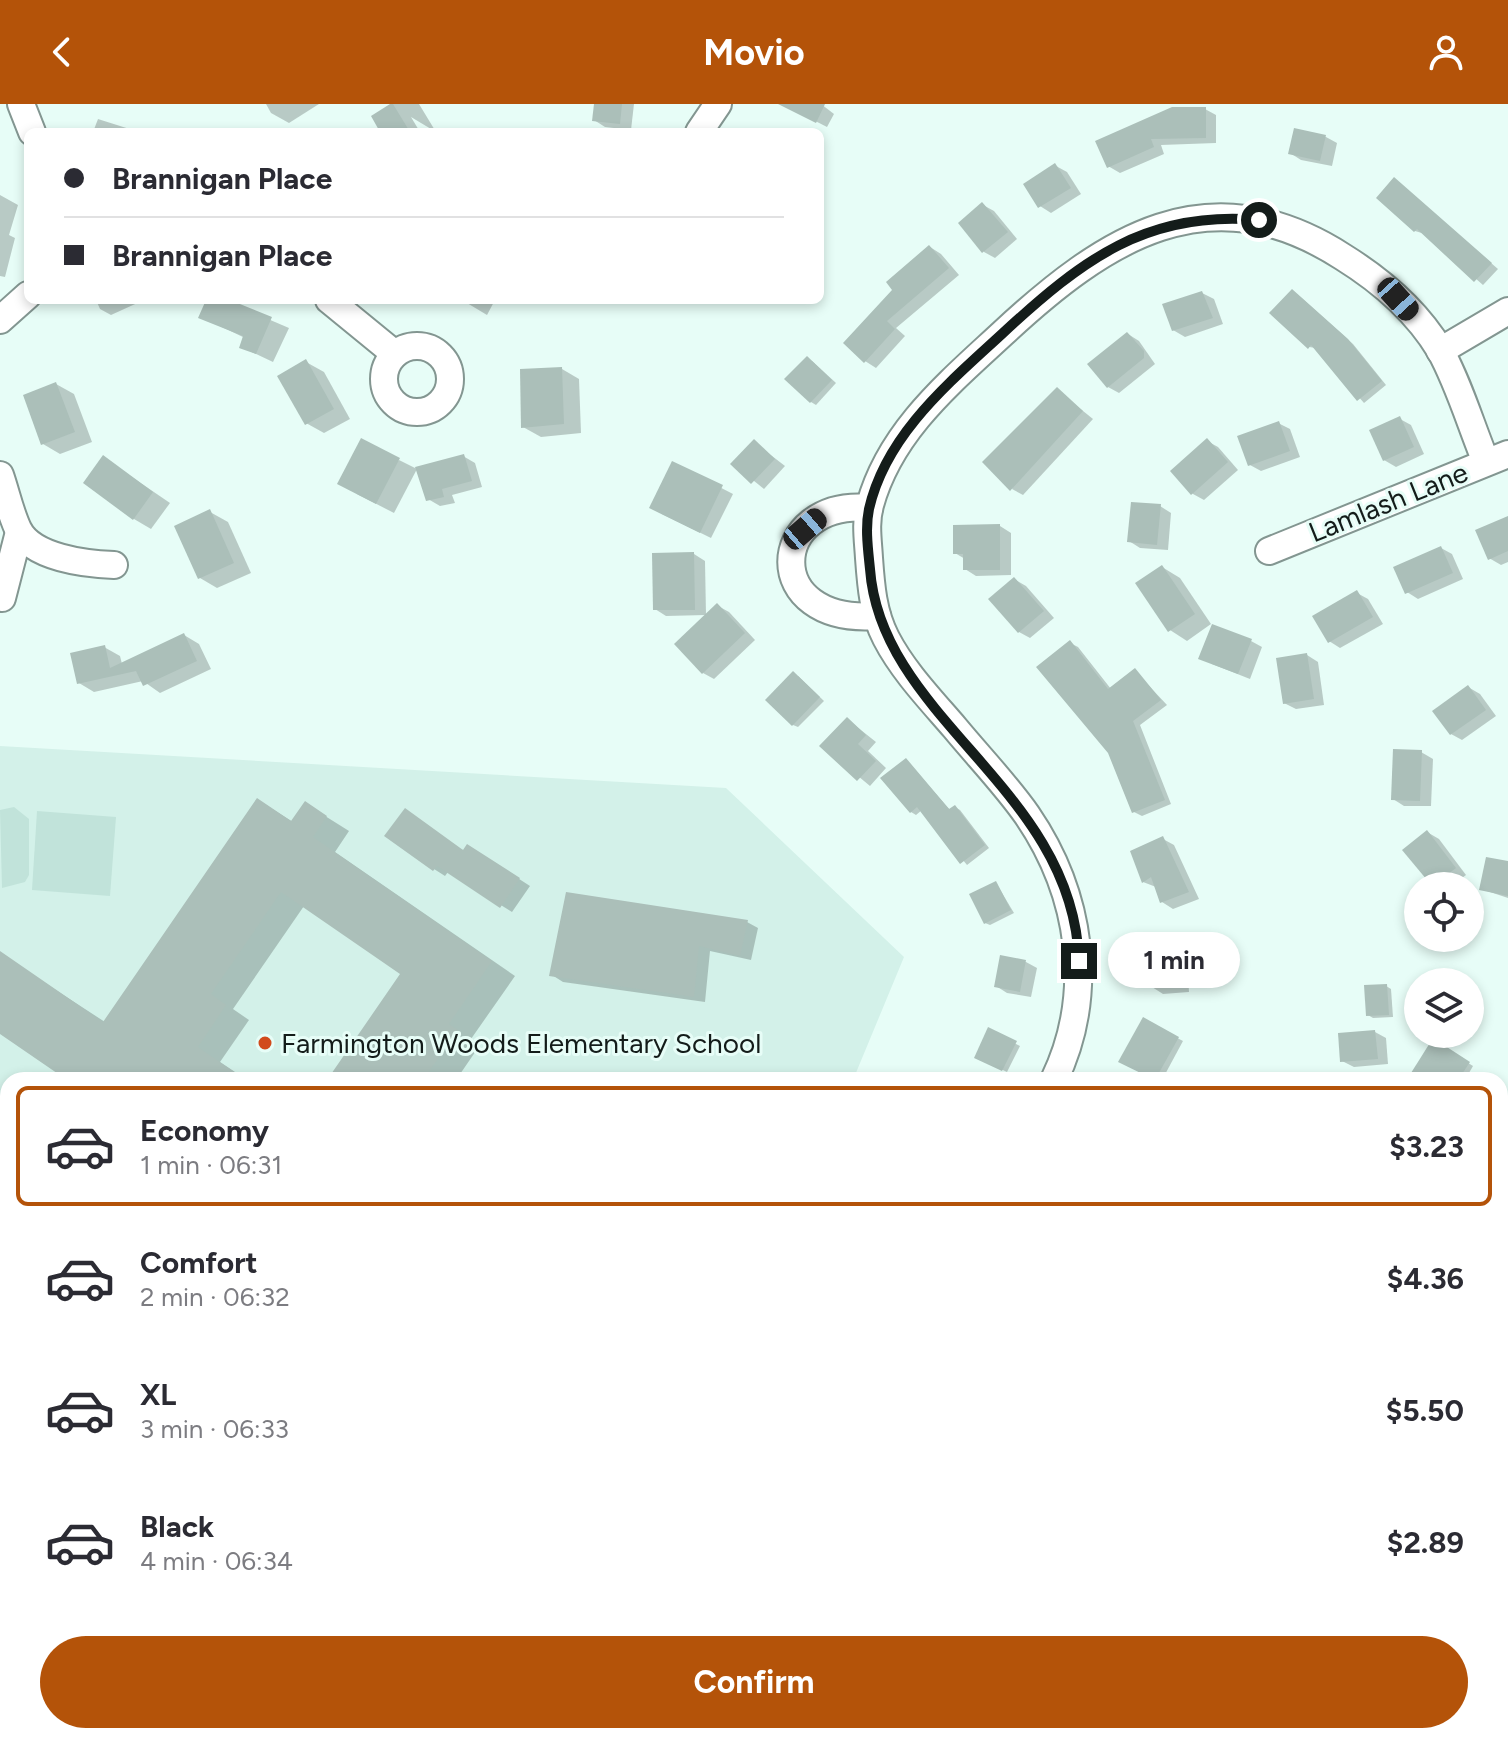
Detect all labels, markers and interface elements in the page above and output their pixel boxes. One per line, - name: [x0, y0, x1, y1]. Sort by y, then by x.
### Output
- icon: back: [40, 30, 84, 74]
- icon: person: [1424, 30, 1468, 74]
- text: Movio: [703, 31, 805, 74]
- text: Brannigan Place: [112, 160, 332, 197]
- route start: [1241, 202, 1277, 238]
- text: Brannigan Place: [112, 237, 332, 274]
- car: [1373, 273, 1423, 325]
- street label: Lamlash Lane: [1304, 455, 1472, 549]
- car: [779, 504, 831, 554]
- map controls: [1404, 872, 1484, 1048]
- button: locate: [1404, 872, 1484, 952]
- callout: 1 min: [1107, 933, 1239, 989]
- route end: [1061, 943, 1097, 979]
- text: 1 min: [1143, 944, 1205, 976]
- button: layers: [1404, 968, 1484, 1048]
- place label: Farmington Woods Elementary School: [281, 1026, 761, 1060]
- marker: Farmington Woods Elementary School: [256, 1034, 274, 1052]
- icon: car: [44, 1110, 116, 1182]
- text: Economy: [140, 1112, 269, 1149]
- text: $3.23: [1389, 1128, 1464, 1165]
- text: 1 min · 06:31: [140, 1149, 282, 1181]
- icon: car: [44, 1242, 116, 1314]
- text: Comfort: [140, 1244, 258, 1281]
- text: $4.36: [1387, 1260, 1464, 1297]
- text: 2 min · 06:32: [140, 1281, 290, 1313]
- icon: car: [44, 1374, 116, 1446]
- text: XL: [140, 1376, 176, 1413]
- text: $5.50: [1386, 1392, 1464, 1429]
- text: 3 min · 06:33: [140, 1413, 289, 1445]
- icon: car: [44, 1506, 116, 1578]
- text: Black: [140, 1508, 214, 1545]
- text: $2.89: [1387, 1524, 1464, 1561]
- text: 4 min · 06:34: [140, 1545, 293, 1577]
- button: Confirm: [40, 1636, 1468, 1728]

